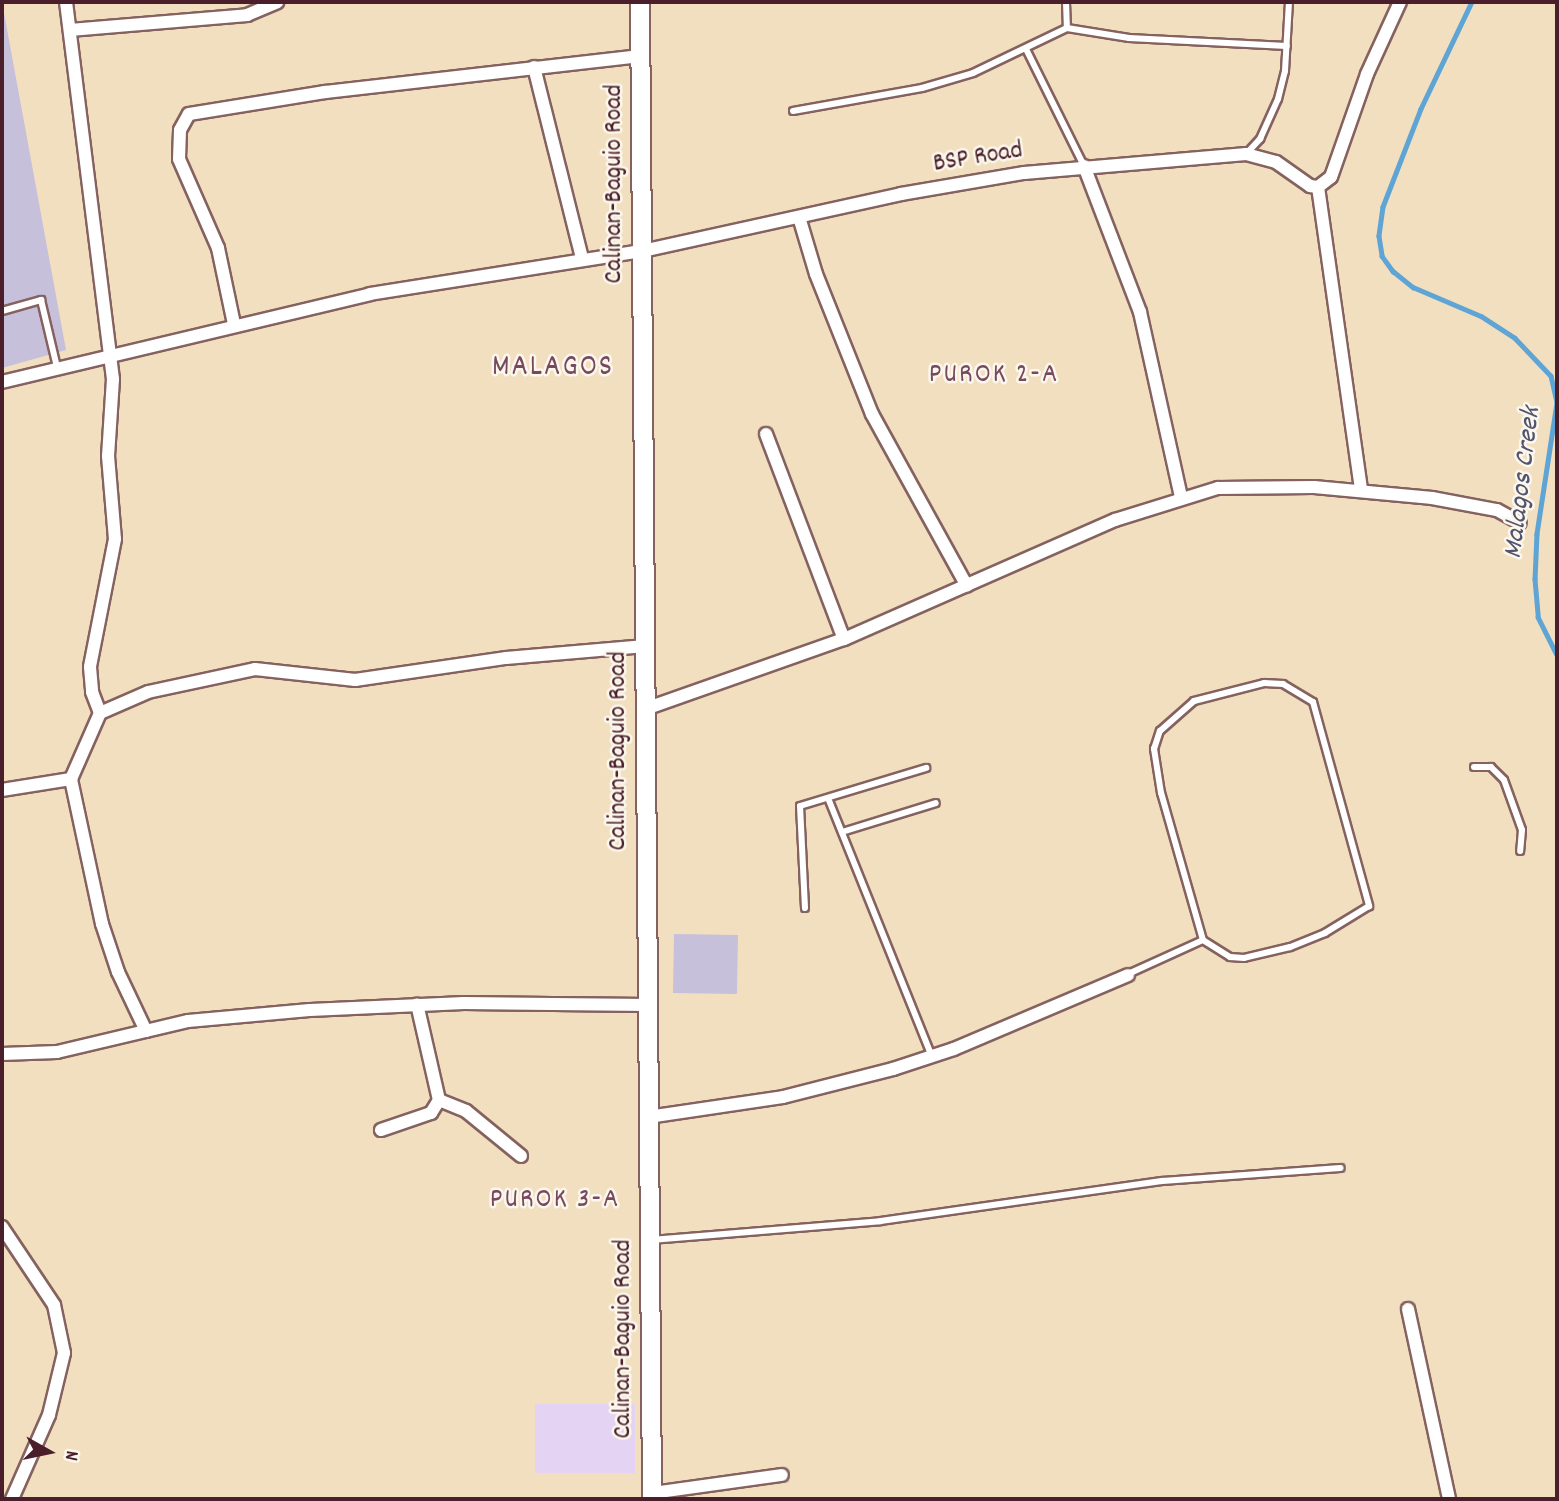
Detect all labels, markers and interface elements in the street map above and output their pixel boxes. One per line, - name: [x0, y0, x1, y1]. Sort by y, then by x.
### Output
- street label: Calinan-Baguio Road: [599, 84, 631, 284]
- street label: BSP Road: [931, 136, 1025, 180]
- district label: MALAGOS: [493, 351, 613, 387]
- district label: PUROK 2-A: [930, 359, 1058, 393]
- water label: Malagos Creek: [1498, 405, 1550, 561]
- street label: Calinan-Baguio Road: [603, 651, 635, 851]
- district label: PUROK 3-A: [491, 1184, 619, 1218]
- street label: Calinan-Baguio Road: [608, 1239, 640, 1439]
- north arrow: [14, 1417, 84, 1487]
- text: N: [56, 1449, 84, 1462]

